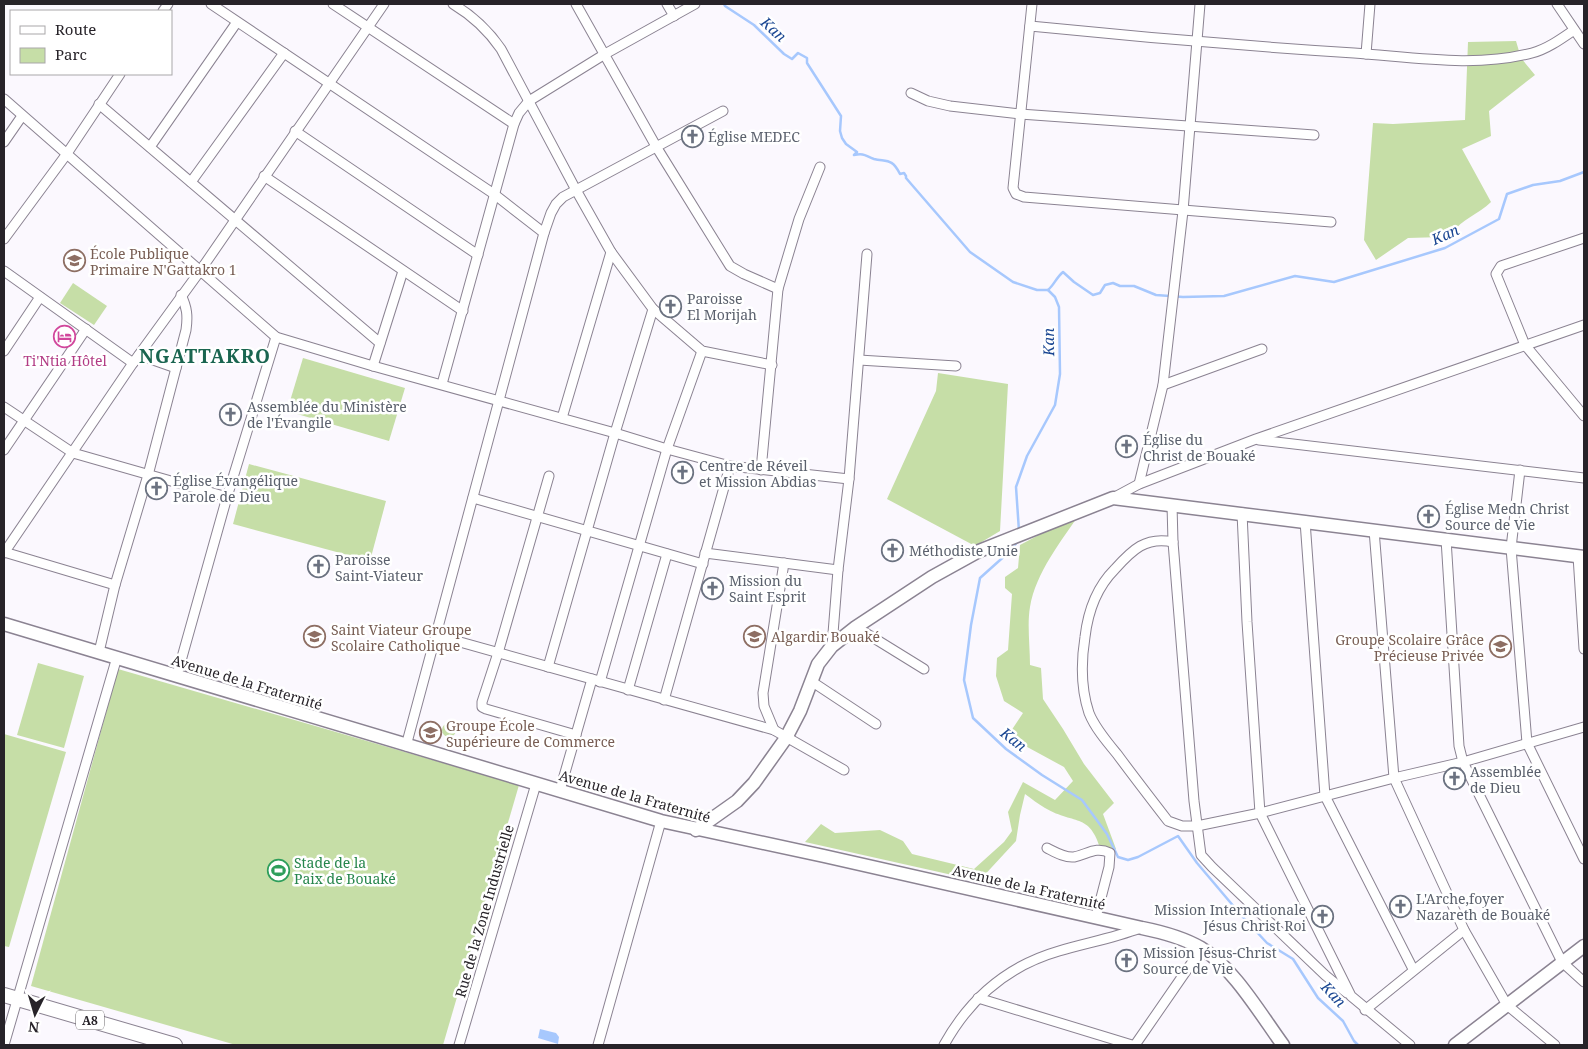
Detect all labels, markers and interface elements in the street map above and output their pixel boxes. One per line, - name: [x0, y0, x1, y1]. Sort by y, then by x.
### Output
- legend: [10, 10, 172, 75]
- water label: Kan: [756, 11, 791, 46]
- text: Route: [55, 19, 96, 39]
- text: Parc: [55, 44, 87, 64]
- church icon: Église MEDEC: [680, 124, 704, 148]
- place label: Église MEDEC: [708, 127, 800, 146]
- water label: Kan: [1427, 219, 1462, 249]
- place label: École Publique Primaire N'Gattakro 1: [90, 244, 237, 279]
- school or university icon: École Publique Primaire N'Gattakro 1: [62, 249, 86, 273]
- place label: Paroisse El Morijah: [687, 289, 757, 324]
- church icon: Paroisse El Morijah: [659, 294, 683, 318]
- hotel icon: Ti'Ntia Hôtel: [53, 325, 77, 349]
- water label: Kan: [1038, 328, 1058, 357]
- district label: NGATTAKRO: [139, 343, 271, 369]
- place label: Ti'Ntia Hôtel: [23, 351, 108, 370]
- place label: Assemblée du Ministère de l'Évangile: [247, 397, 407, 432]
- church icon: Assemblée du Ministère de l'Évangile: [219, 402, 243, 426]
- place label: Église du Christ de Bouaké: [1143, 430, 1256, 465]
- church icon: Église du Christ de Bouaké: [1115, 435, 1139, 459]
- place label: Centre de Réveil et Mission Abdias: [699, 456, 816, 491]
- church icon: Centre de Réveil et Mission Abdias: [671, 461, 695, 485]
- place label: Église Évangélique Parole de Dieu: [173, 471, 298, 506]
- church icon: Église Évangélique Parole de Dieu: [145, 476, 169, 500]
- place label: Église Medn Christ Source de Vie: [1445, 499, 1569, 534]
- church icon: Église Medn Christ Source de Vie: [1417, 504, 1441, 528]
- church icon: Méthodiste Unie: [881, 538, 905, 562]
- place label: Méthodiste Unie: [909, 541, 1018, 560]
- place label: Paroisse Saint-Viateur: [335, 550, 423, 585]
- church icon: Paroisse Saint-Viateur: [307, 555, 331, 579]
- place label: Mission du Saint Esprit: [729, 571, 806, 606]
- church icon: Mission du Saint Esprit: [701, 576, 725, 600]
- place label: Saint Viateur Groupe Scolaire Catholique: [331, 620, 472, 655]
- school or university icon: Algardir Bouaké: [743, 624, 767, 648]
- school or university icon: Saint Viateur Groupe Scolaire Catholique: [303, 625, 327, 649]
- place label: Algardir Bouaké: [771, 627, 880, 646]
- place label: Groupe Scolaire Grâce Précieuse Privée: [1335, 630, 1484, 665]
- school or university icon: Groupe Scolaire Grâce Précieuse Privée: [1488, 635, 1512, 659]
- street label: Avenue de la Fraternité: [169, 650, 325, 714]
- place label: Groupe École Supérieure de Commerce: [446, 716, 615, 751]
- school or university icon: Groupe École Supérieure de Commerce: [418, 721, 442, 745]
- water label: Kan: [996, 722, 1031, 756]
- place label: Assemblée de Dieu: [1470, 762, 1541, 797]
- street label: Avenue de la Fraternité: [557, 765, 713, 827]
- church icon: Assemblée de Dieu: [1442, 767, 1466, 791]
- street label: Rue de la Zone Industrielle: [450, 822, 518, 1000]
- place label: Stade de la Paix de Bouaké: [294, 853, 396, 888]
- sports icon: Stade de la Paix de Bouaké: [266, 858, 290, 882]
- street label: Avenue de la Fraternité: [951, 860, 1107, 914]
- place label: L'Arche,foyer Nazareth de Bouaké: [1416, 889, 1550, 924]
- church icon: L'Arche,foyer Nazareth de Bouaké: [1388, 894, 1412, 918]
- place label: Mission Internationale Jésus Christ Roi: [1154, 900, 1307, 935]
- church icon: Mission Internationale Jésus Christ Roi: [1310, 905, 1334, 929]
- place label: Mission Jésus-Christ Source de Vie: [1143, 943, 1277, 978]
- church icon: Mission Jésus-Christ Source de Vie: [1115, 948, 1139, 972]
- water label: Kan: [1316, 976, 1351, 1011]
- north arrow: [10, 989, 60, 1039]
- road number: A8: [76, 1010, 104, 1030]
- text: N: [27, 1018, 40, 1037]

